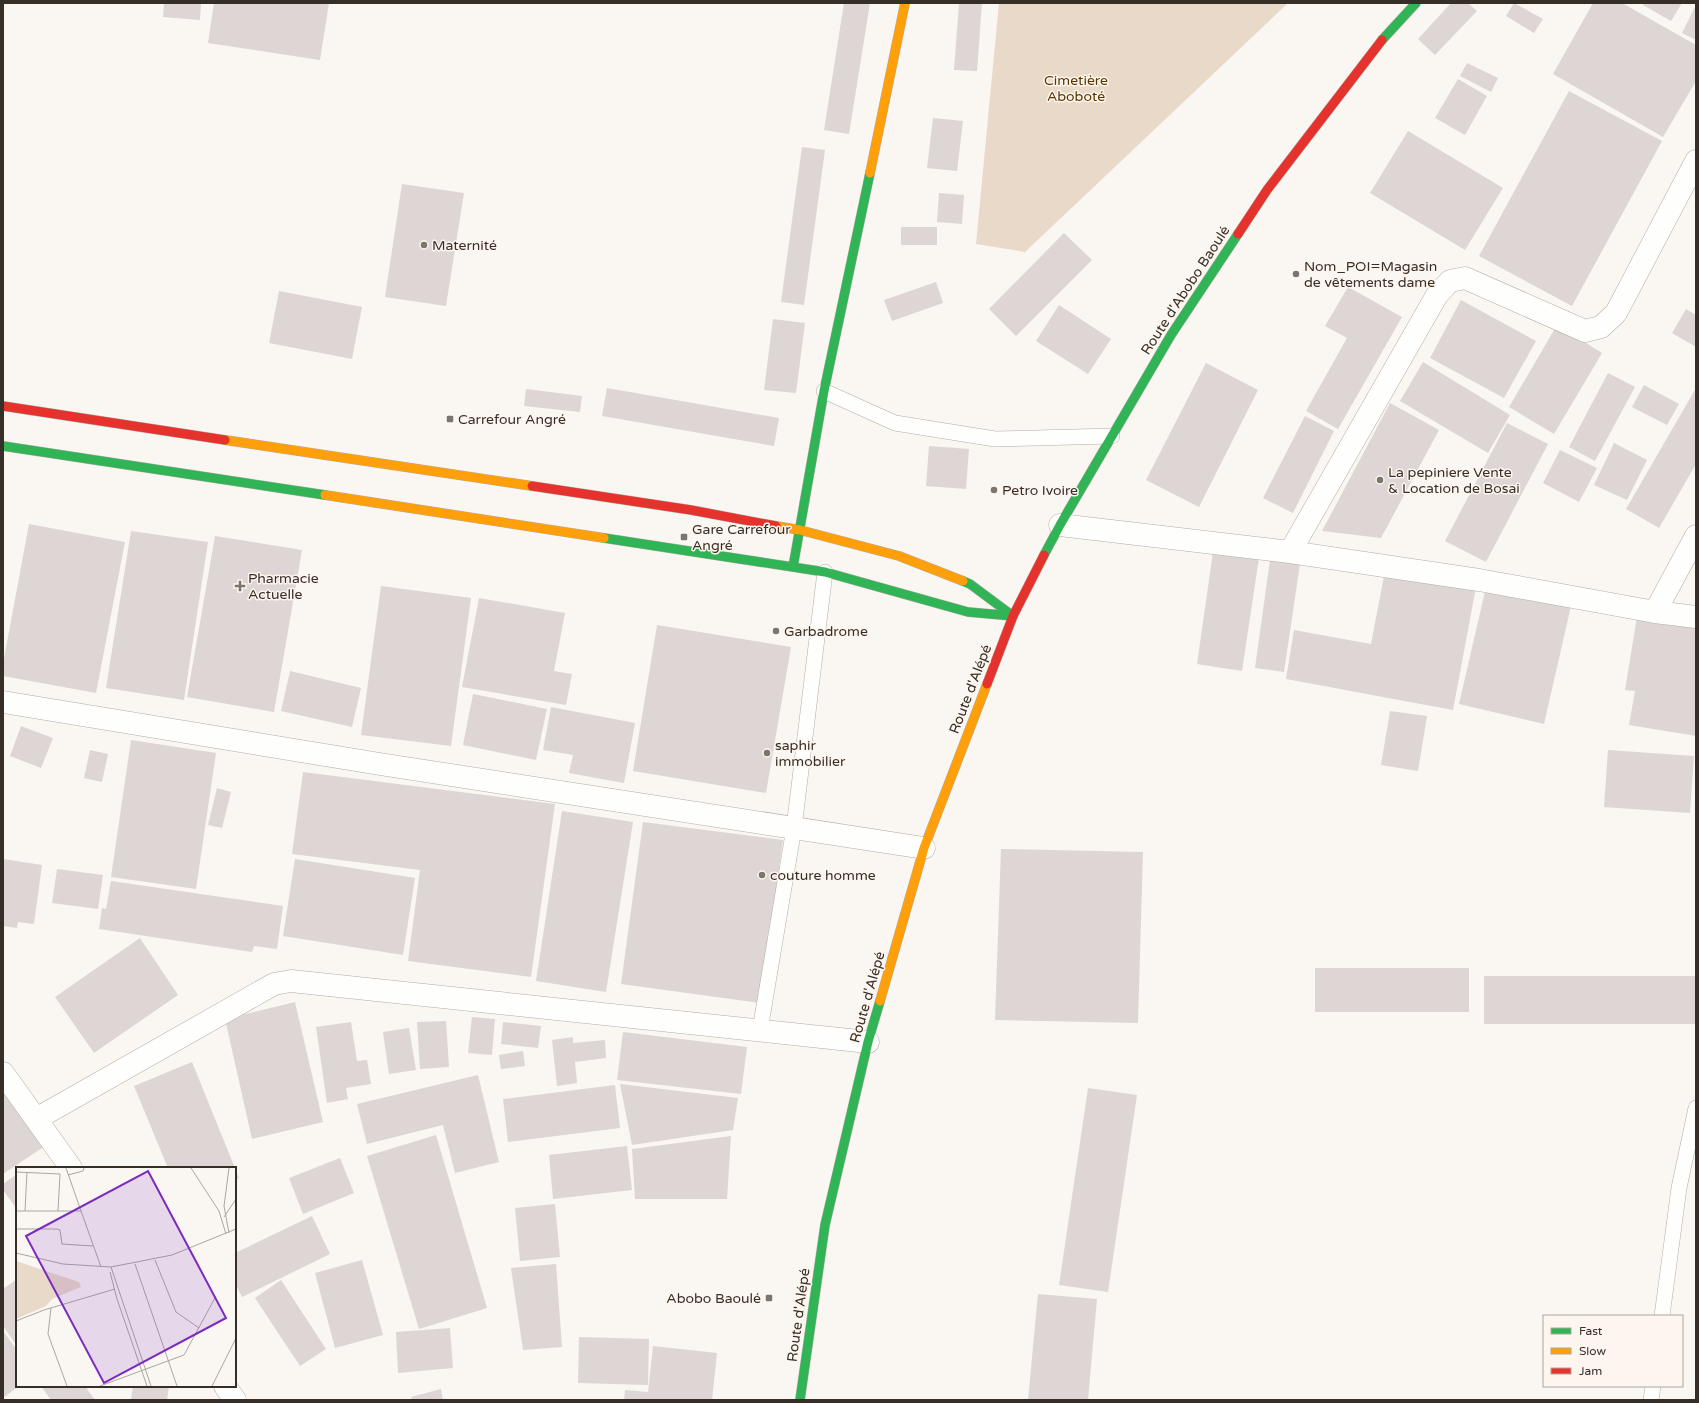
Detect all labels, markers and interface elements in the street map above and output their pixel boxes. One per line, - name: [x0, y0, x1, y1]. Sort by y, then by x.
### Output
- park label: Cimetière Aboboté: [1044, 72, 1108, 105]
- street label: Route d'Abobo Baoulé: [1137, 222, 1234, 358]
- place label: Maternité: [432, 237, 497, 254]
- marker: Maternité: [419, 240, 429, 250]
- place label: Nom_POI=Magasin de vêtements dame: [1304, 258, 1437, 291]
- marker: Nom_POI=Magasin de vêtements dame: [1291, 269, 1301, 279]
- place label: Carrefour Angré: [458, 411, 566, 428]
- marker: Carrefour Angré: [445, 414, 455, 424]
- place label: La pepiniere Vente & Location de Bosai: [1388, 464, 1520, 497]
- marker: La pepiniere Vente & Location de Bosai: [1375, 475, 1385, 485]
- place label: Petro Ivoire: [1002, 482, 1078, 499]
- marker: Petro Ivoire: [989, 485, 999, 495]
- place label: Gare Carrefour Angré: [692, 521, 791, 554]
- marker: Gare Carrefour Angré: [679, 532, 689, 542]
- place label: Pharmacie Actuelle: [248, 570, 319, 603]
- marker: Pharmacie Actuelle: [235, 581, 245, 591]
- place label: Garbadrome: [784, 623, 868, 640]
- marker: Garbadrome: [771, 626, 781, 636]
- street label: Route d'Alépé: [946, 642, 995, 736]
- place label: saphir immobilier: [775, 737, 846, 770]
- marker: saphir immobilier: [762, 748, 772, 758]
- place label: couture homme: [770, 867, 876, 884]
- marker: couture homme: [757, 870, 767, 880]
- street label: Route d'Alépé: [846, 949, 889, 1045]
- inset map: [16, 1167, 236, 1387]
- street label: Route d'Alépé: [784, 1267, 813, 1363]
- place label: Abobo Baoulé: [666, 1290, 761, 1307]
- marker: Abobo Baoulé: [764, 1293, 774, 1303]
- legend: [1543, 1315, 1683, 1387]
- text: Fast: [1579, 1324, 1603, 1338]
- text: Slow: [1579, 1344, 1606, 1358]
- text: Jam: [1579, 1364, 1602, 1378]

